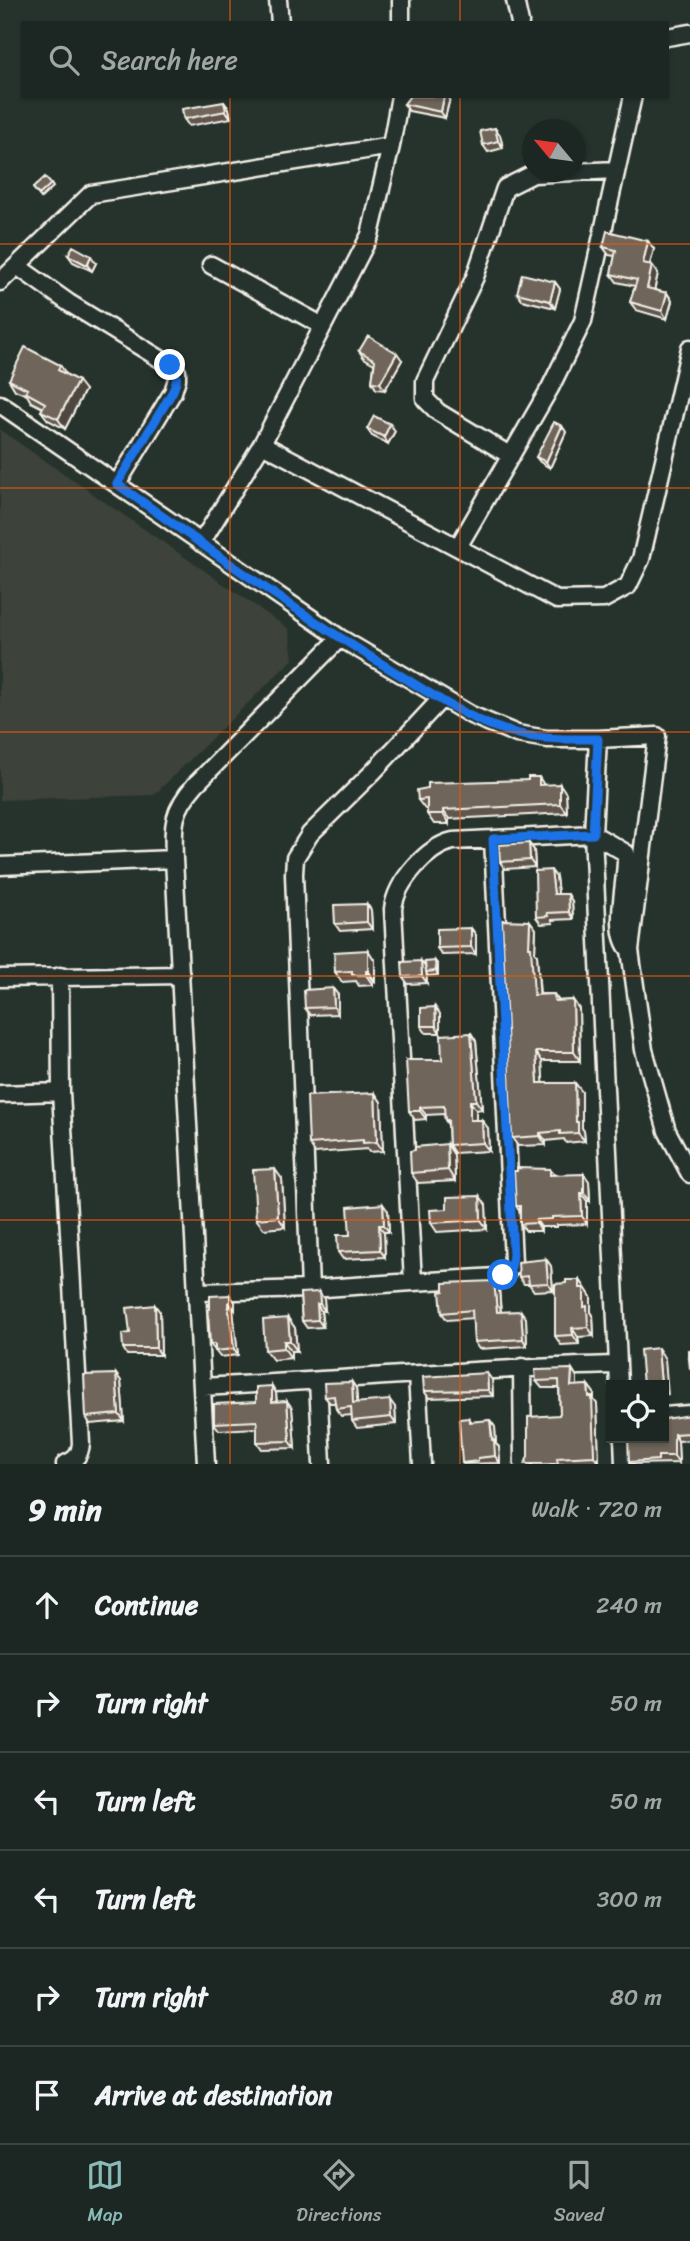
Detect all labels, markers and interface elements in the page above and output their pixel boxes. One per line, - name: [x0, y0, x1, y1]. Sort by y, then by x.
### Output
- search box: [21, 21, 669, 98]
- text: Search here: [101, 37, 238, 83]
- icon: search: [45, 41, 83, 79]
- north arrow: [522, 119, 585, 182]
- route end: [154, 349, 185, 380]
- route start: [487, 1259, 518, 1290]
- map controls: [606, 1380, 669, 1443]
- button: locate: [606, 1380, 669, 1443]
- text: 9 min: [28, 1483, 102, 1537]
- text: Walk · 720 m: [531, 1489, 662, 1530]
- text: Continue: [95, 1582, 198, 1628]
- text: 240 m: [596, 1585, 662, 1626]
- icon: ahead: [28, 1586, 66, 1624]
- text: Turn right: [95, 1680, 208, 1726]
- text: 50 m: [610, 1683, 662, 1724]
- icon: right: [28, 1684, 66, 1722]
- text: Turn left: [95, 1778, 195, 1824]
- text: 50 m: [610, 1781, 662, 1822]
- icon: left: [28, 1782, 66, 1820]
- text: Turn left: [95, 1876, 195, 1922]
- text: 300 m: [597, 1879, 662, 1920]
- icon: left: [28, 1880, 66, 1918]
- text: Turn right: [95, 1974, 208, 2020]
- text: 80 m: [610, 1977, 662, 2018]
- icon: right: [28, 1978, 66, 2016]
- text: Arrive at destination: [95, 2072, 332, 2118]
- icon: arrive: [28, 2076, 66, 2114]
- tab: Map: [86, 2156, 124, 2231]
- tab: Directions: [296, 2156, 382, 2231]
- tab: Saved: [554, 2156, 604, 2231]

